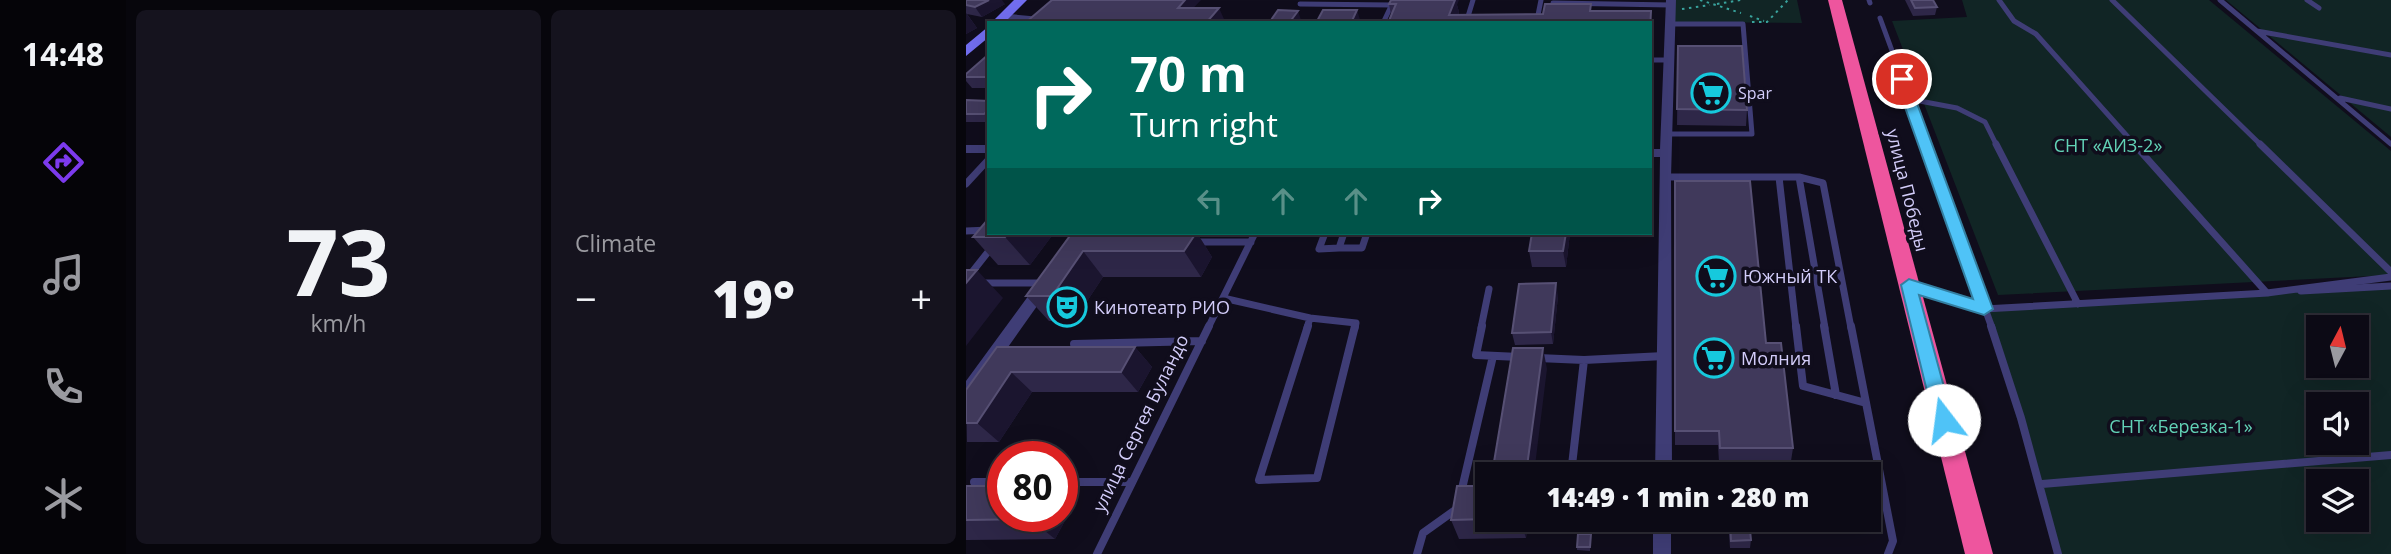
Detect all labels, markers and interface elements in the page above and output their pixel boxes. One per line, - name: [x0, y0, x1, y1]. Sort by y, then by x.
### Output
- text: 14:48: [22, 32, 104, 75]
- text: 70 m: [1130, 40, 1247, 106]
- icon: right: [1015, 49, 1106, 140]
- pin: [1872, 49, 1932, 109]
- icon: arrive: [1883, 60, 1921, 98]
- supermarket icon: Spar: [1690, 72, 1732, 114]
- place label: Spar: [1738, 82, 1772, 104]
- text: Turn right: [1130, 103, 1278, 146]
- street label: улица Победы: [1881, 126, 1935, 254]
- park label: СНТ «АИЗ-2»: [2054, 133, 2162, 157]
- icon: directions: [39, 138, 88, 187]
- icon: left: [1191, 182, 1229, 220]
- icon: ahead: [1264, 182, 1302, 220]
- icon: ahead: [1337, 182, 1375, 220]
- icon: right: [1410, 182, 1448, 220]
- text: 73: [286, 199, 391, 323]
- text: Climate: [575, 227, 656, 259]
- icon: music: [39, 250, 88, 299]
- supermarket icon: Южный ТК: [1695, 255, 1737, 297]
- text: 19°: [712, 262, 795, 333]
- place label: Южный ТК: [1743, 264, 1837, 288]
- text: −: [575, 272, 597, 324]
- text: +: [910, 272, 932, 324]
- theatre icon: Кинотеатр РИО: [1046, 286, 1088, 328]
- place label: Кинотеатр РИО: [1094, 295, 1230, 319]
- text: km/h: [311, 307, 366, 339]
- north arrow: [2306, 315, 2370, 378]
- map controls: [2306, 315, 2369, 532]
- street label: улица Сергея Буландо: [1087, 330, 1193, 516]
- supermarket icon: Молния: [1693, 337, 1735, 379]
- place label: Молния: [1741, 346, 1811, 370]
- icon: phone: [39, 362, 88, 411]
- position arrow: [1907, 383, 1981, 457]
- button: sound: [2306, 392, 2369, 455]
- park label: СНТ «Березка-1»: [2109, 414, 2253, 438]
- speed limit sign: 80: [987, 441, 1078, 532]
- button: layers: [2306, 469, 2369, 532]
- icon: climate: [39, 474, 88, 523]
- text: 14:49 · 1 min · 280 m: [1547, 479, 1809, 515]

